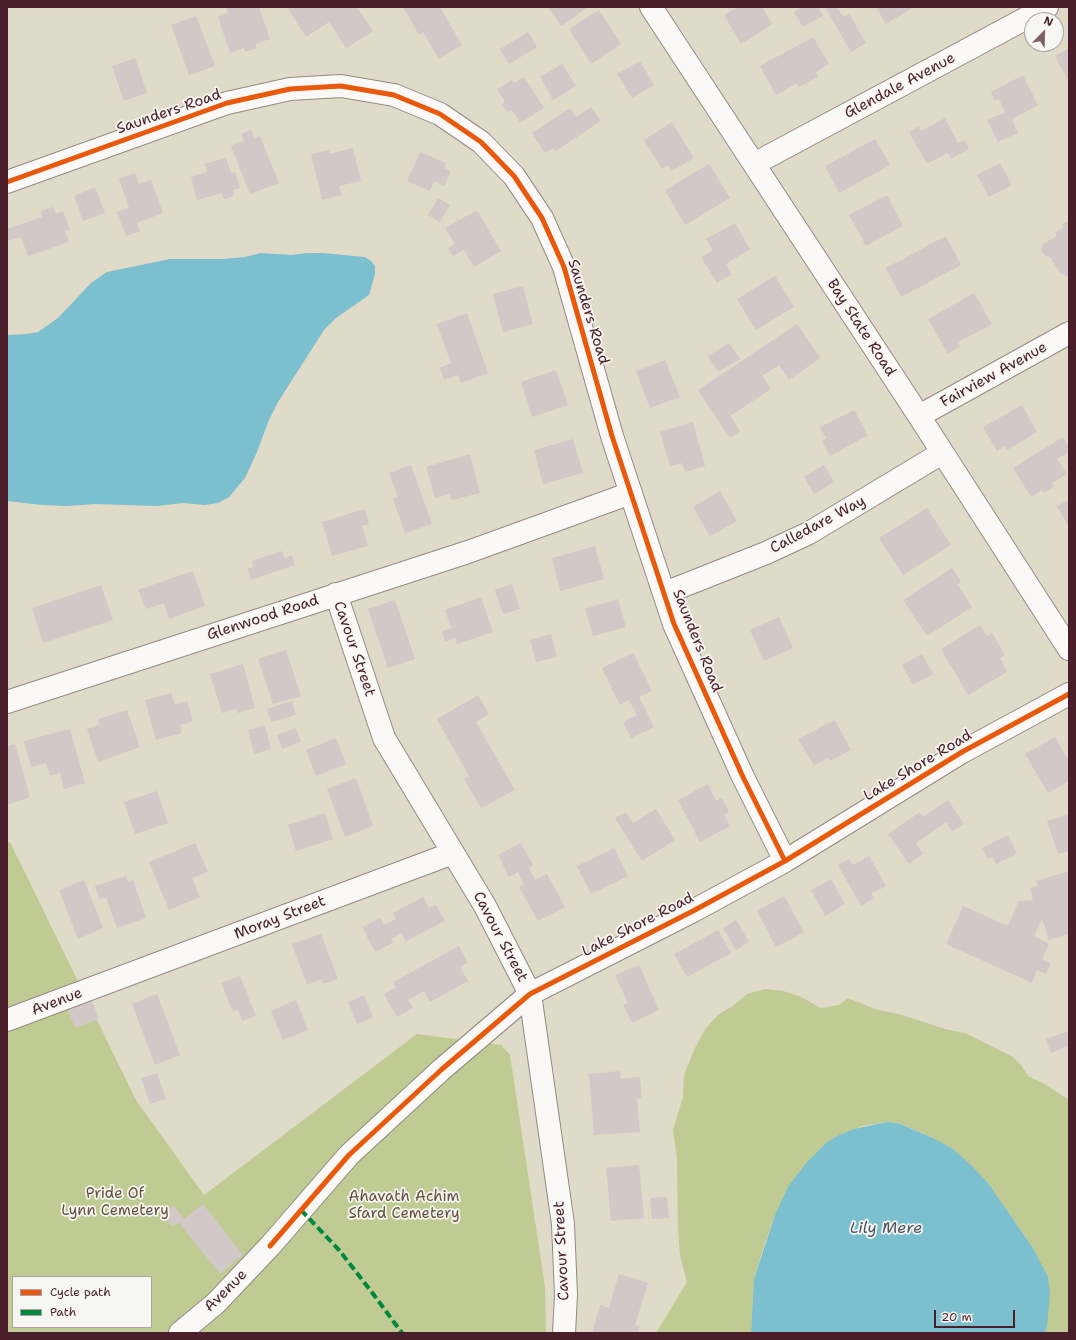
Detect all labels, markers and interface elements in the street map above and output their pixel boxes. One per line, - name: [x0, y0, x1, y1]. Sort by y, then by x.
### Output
- north arrow: [1024, 12, 1064, 52]
- text: N: [1042, 13, 1055, 30]
- street label: Glendale Avenue: [842, 49, 958, 123]
- street label: Saunders Road: [114, 86, 224, 138]
- street label: Saunders Road: [563, 257, 613, 367]
- street label: Bay State Road: [823, 276, 899, 380]
- street label: Fairview Avenue: [938, 338, 1050, 412]
- street label: Calledare Way: [767, 492, 869, 558]
- street label: Saunders Road: [668, 587, 726, 695]
- street label: Glenwood Road: [205, 591, 321, 645]
- street label: Cavour Street: [329, 599, 379, 699]
- street label: Lake Shore Road: [861, 727, 975, 805]
- street label: Cavour Street: [469, 889, 531, 985]
- street label: Lake Shore Road: [579, 889, 697, 961]
- street label: Moray Street: [232, 892, 328, 944]
- street label: Avenue: [29, 984, 85, 1020]
- park label: Pride Of Lynn Cemetery: [61, 1185, 169, 1220]
- park label: Ahavath Achim Sfard Cemetery: [348, 1188, 460, 1223]
- street label: Cavour Street: [550, 1201, 574, 1301]
- water label: Lily Mere: [850, 1219, 922, 1239]
- street label: Avenue: [201, 1266, 251, 1316]
- legend: [12, 1276, 152, 1328]
- text: Cycle path: [50, 1284, 111, 1300]
- scale bar: [936, 1302, 1017, 1328]
- text: Path: [50, 1304, 76, 1320]
- text: 20 m: [941, 1309, 972, 1325]

